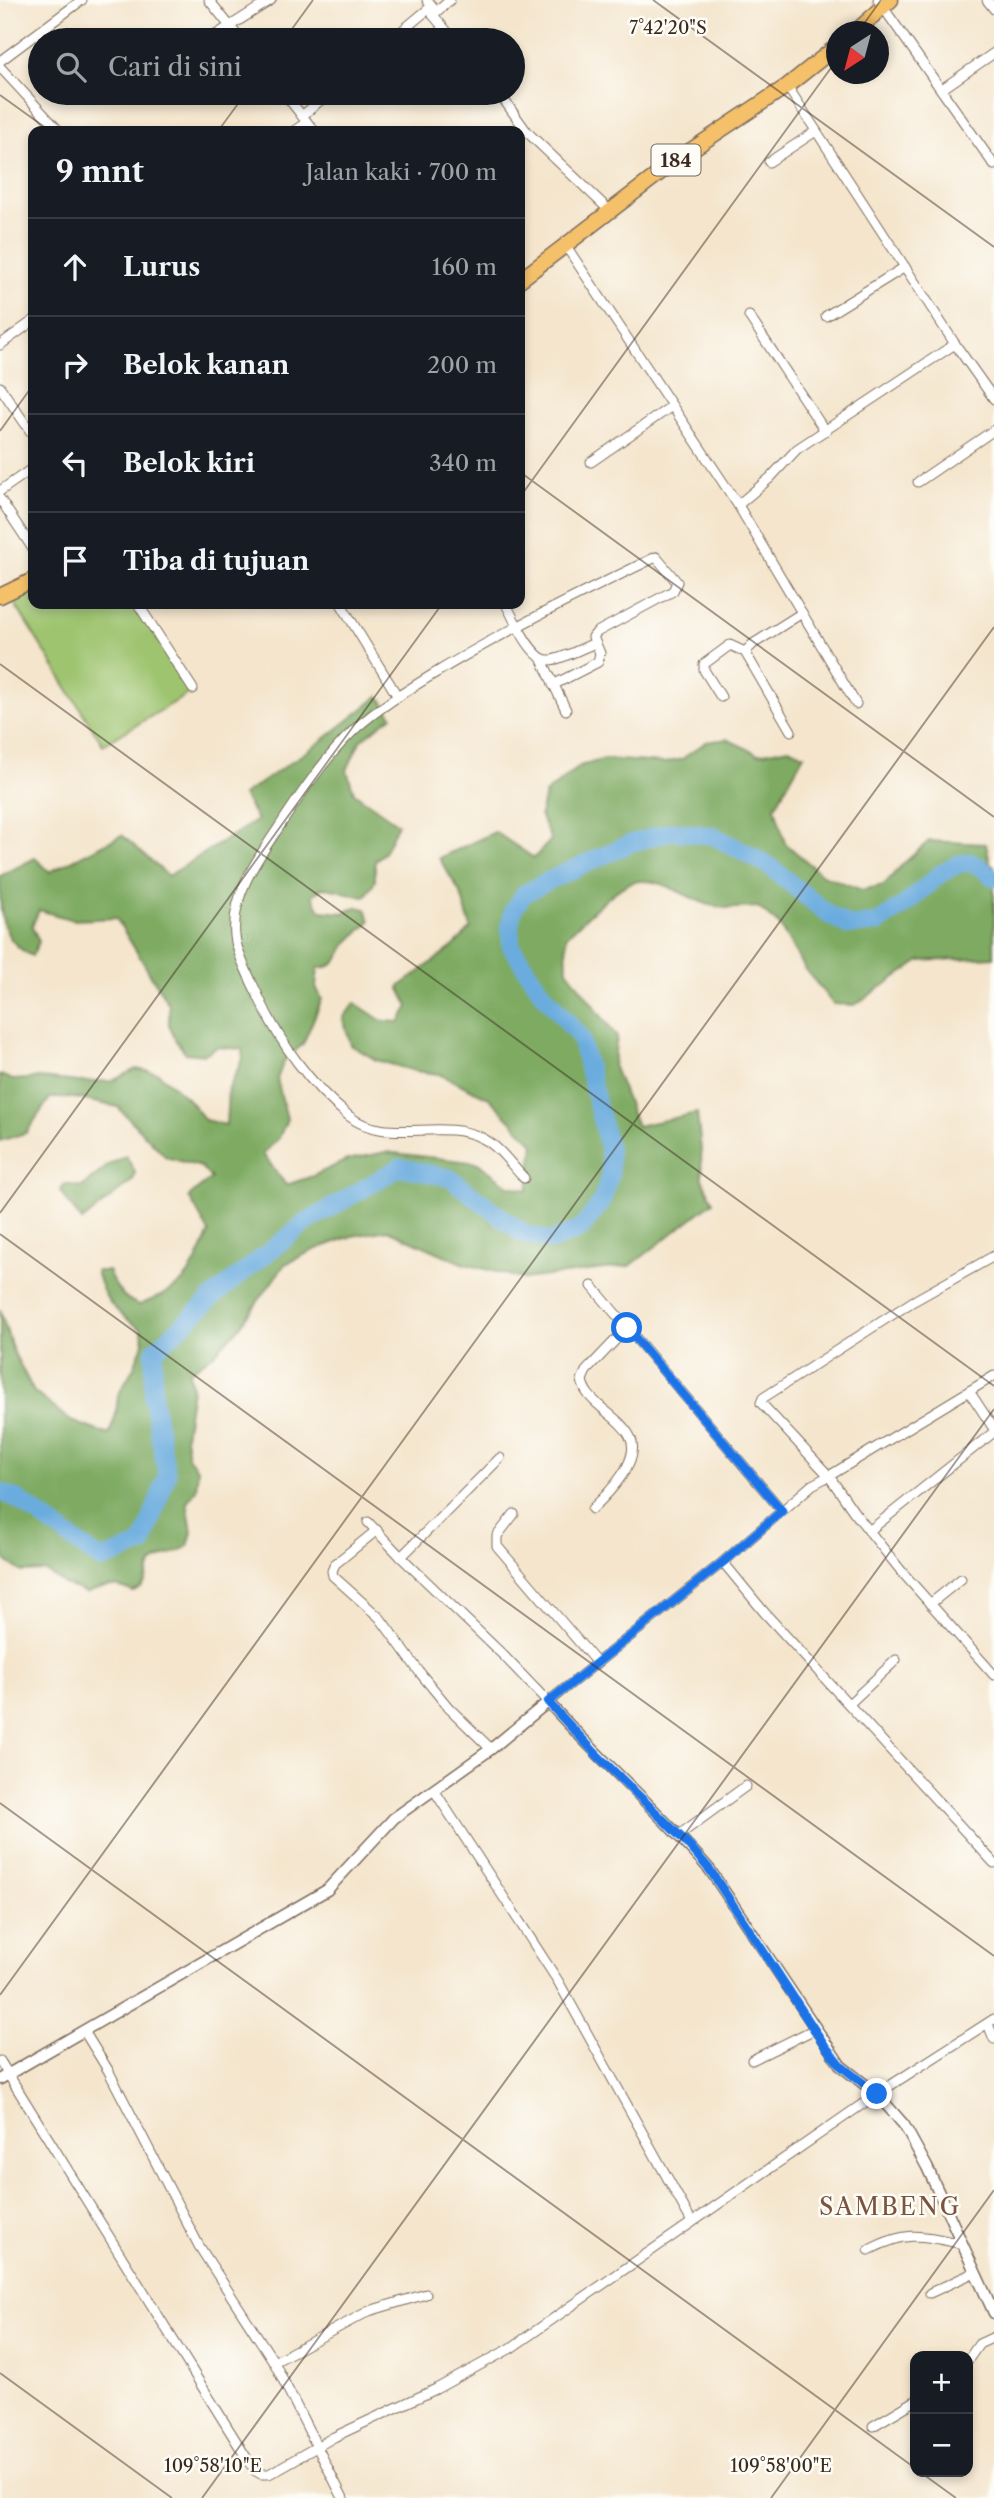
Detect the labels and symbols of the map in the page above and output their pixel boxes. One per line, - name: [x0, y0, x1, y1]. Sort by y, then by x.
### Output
- text: 7°42'20"S: [629, 17, 707, 39]
- north arrow: [826, 21, 889, 84]
- road number: 184: [652, 144, 700, 176]
- route start: [611, 1312, 642, 1343]
- route end: [861, 2078, 892, 2109]
- district label: SAMBENG: [819, 2192, 961, 2221]
- text: 109°58'10"E: [164, 2455, 262, 2477]
- text: 109°58'00"E: [730, 2455, 832, 2477]

